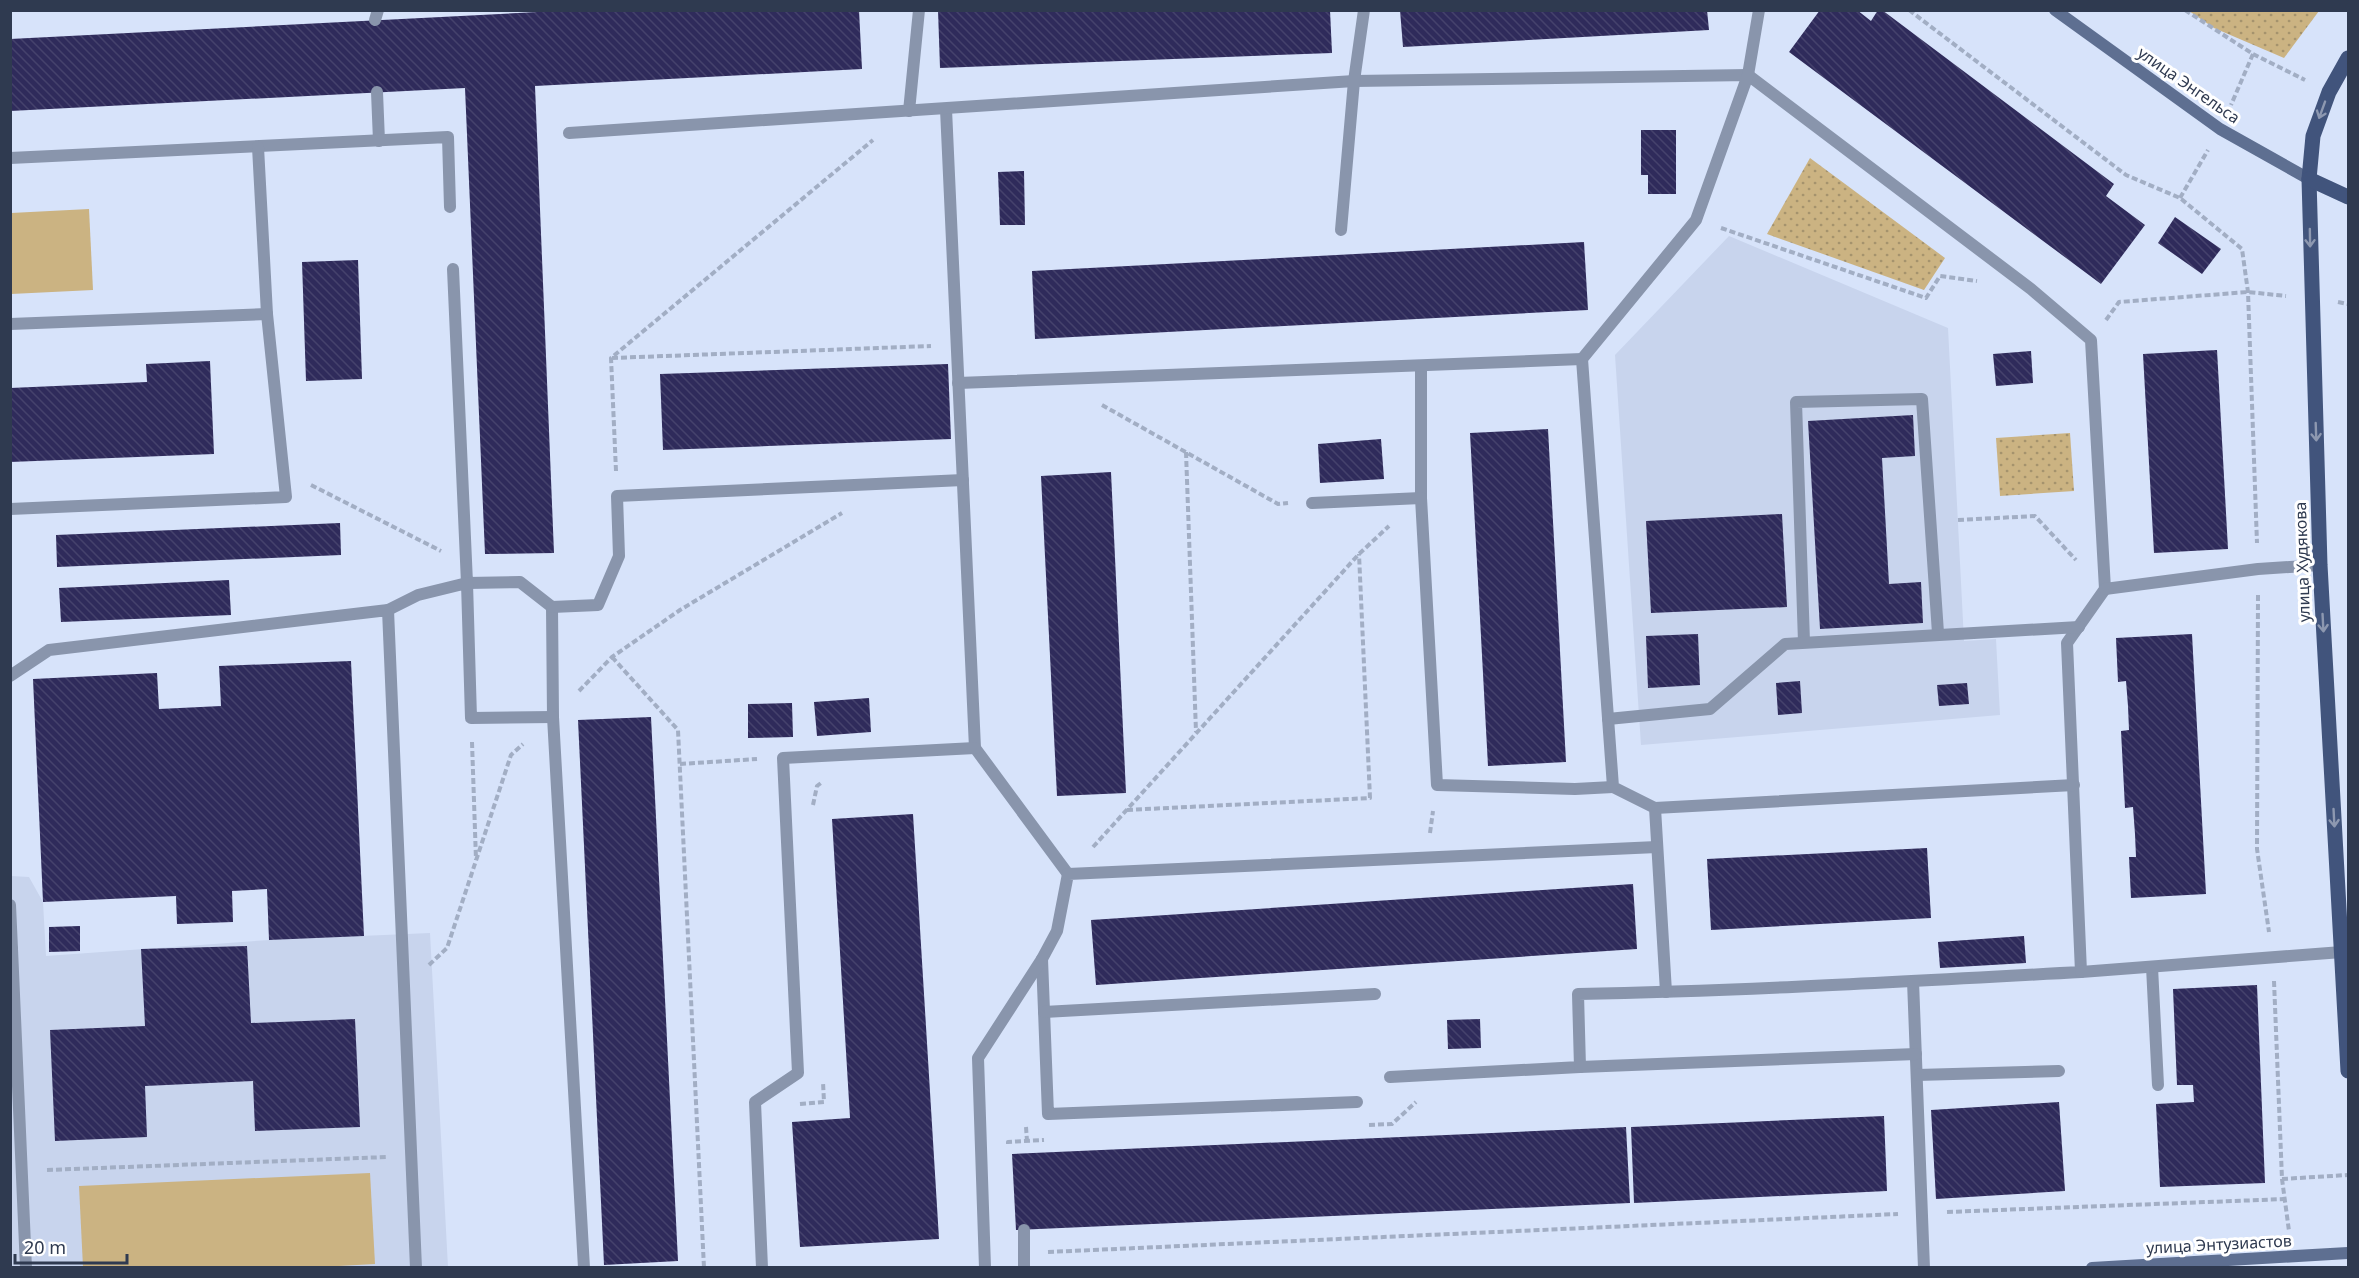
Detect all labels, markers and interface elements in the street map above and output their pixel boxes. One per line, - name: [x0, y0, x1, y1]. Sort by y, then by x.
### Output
- street label: улица Энгельса: [2133, 41, 2245, 129]
- one-way arrow: [2316, 100, 2327, 119]
- one-way arrow: [2305, 227, 2316, 247]
- one-way arrow: [2310, 422, 2321, 442]
- street label: улица Худякова: [2289, 501, 2315, 623]
- one-way arrow: [2318, 613, 2329, 633]
- one-way arrow: [2329, 808, 2340, 828]
- scale bar: [15, 1227, 128, 1265]
- street label: улица Энтузиастов: [2146, 1229, 2292, 1259]
- text: 20 m: [24, 1235, 66, 1259]

